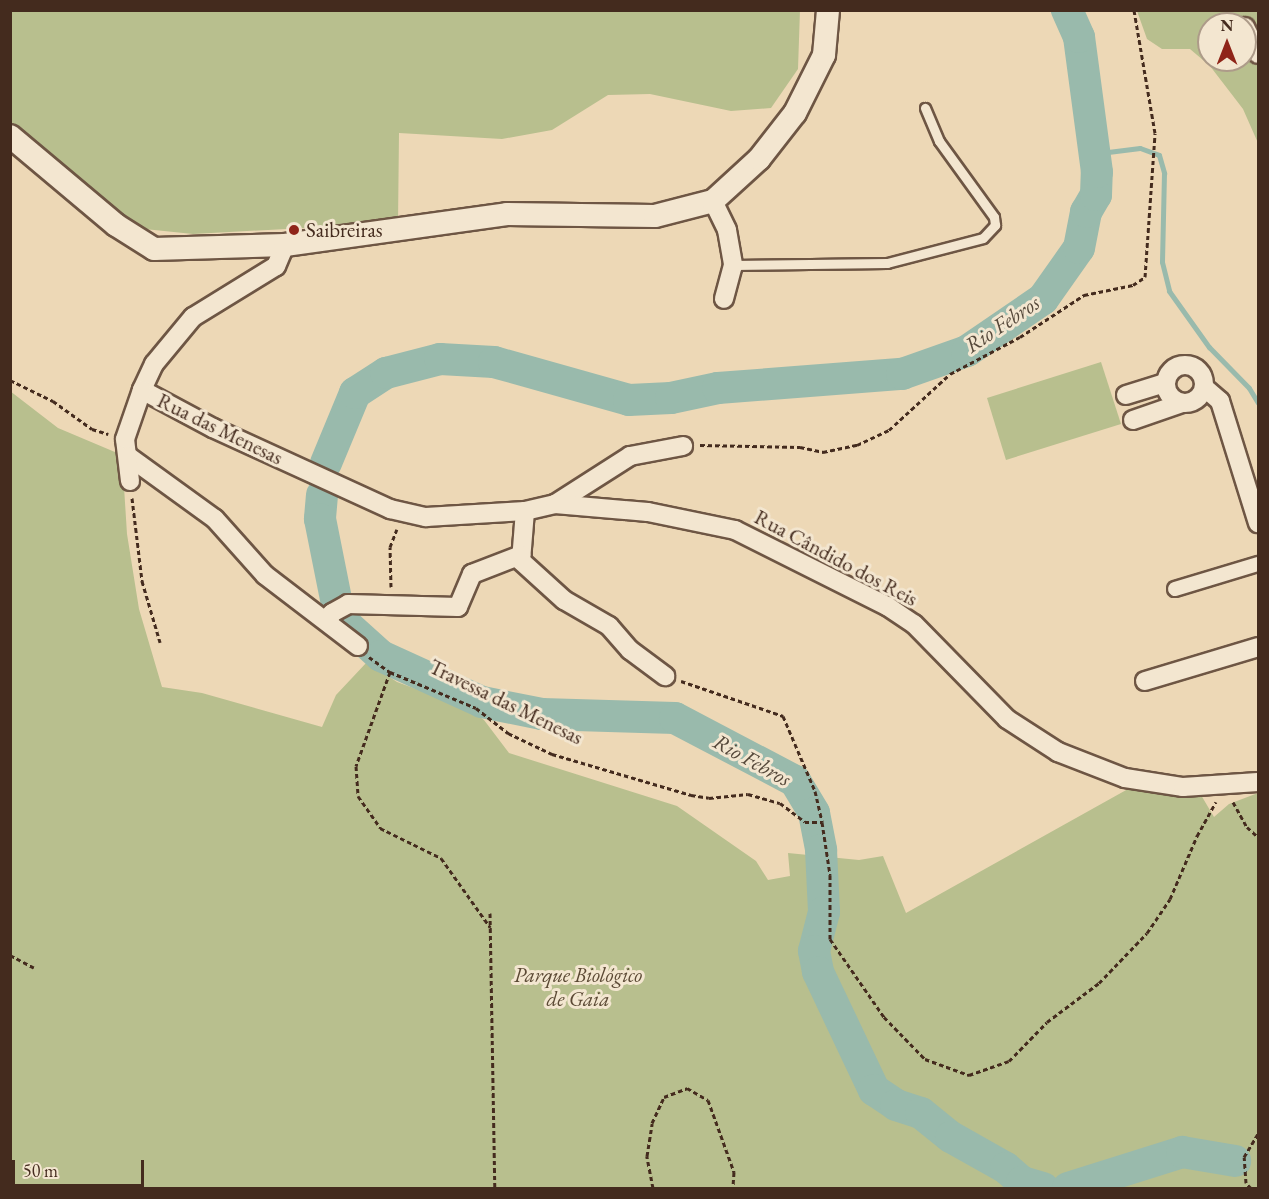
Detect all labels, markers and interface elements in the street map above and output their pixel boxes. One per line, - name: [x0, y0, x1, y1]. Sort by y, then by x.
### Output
- north arrow: [1197, 12, 1257, 72]
- text: N: [1221, 15, 1233, 36]
- place label: Saibreiras: [306, 217, 383, 243]
- marker: Saibreiras: [287, 223, 301, 237]
- water label: Rio Febros: [960, 289, 1044, 359]
- street label: Rua das Menesas: [153, 388, 287, 470]
- street label: Rua Cândido dos Reis: [750, 504, 922, 612]
- street label: Travessa das Menesas: [425, 654, 587, 750]
- water label: Rio Febros: [709, 728, 795, 792]
- park label: Parque Biológico de Gaia: [514, 962, 642, 1012]
- scale bar: [15, 1148, 147, 1186]
- text: 50 m: [23, 1159, 58, 1182]

